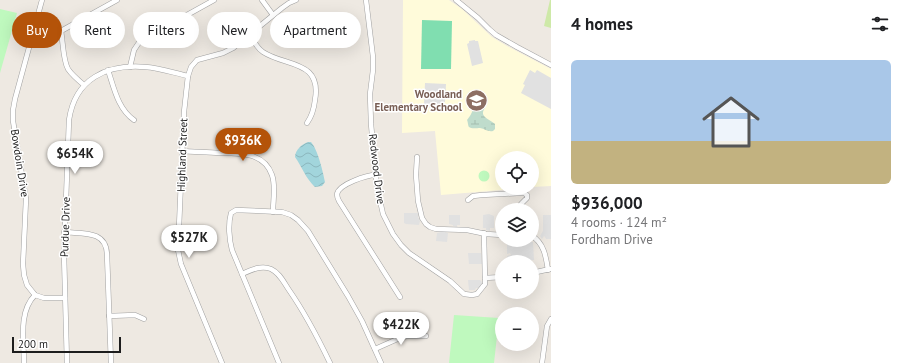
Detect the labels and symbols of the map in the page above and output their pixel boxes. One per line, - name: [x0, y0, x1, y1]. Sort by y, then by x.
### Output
- place label: Woodland Elementary School: [375, 87, 463, 114]
- school or university icon: Woodland Elementary School: [464, 87, 490, 113]
- street label: Highland Street: [174, 118, 190, 192]
- street label: Bowdoin Drive: [8, 128, 32, 198]
- pin: $936K: [215, 128, 271, 162]
- street label: Redwood Drive: [366, 133, 388, 205]
- pin: $654K: [47, 141, 103, 175]
- street label: Purdue Drive: [57, 196, 73, 257]
- pin: $527K: [161, 225, 217, 259]
- pin: $422K: [373, 312, 429, 346]
- scale bar: [12, 335, 121, 354]

